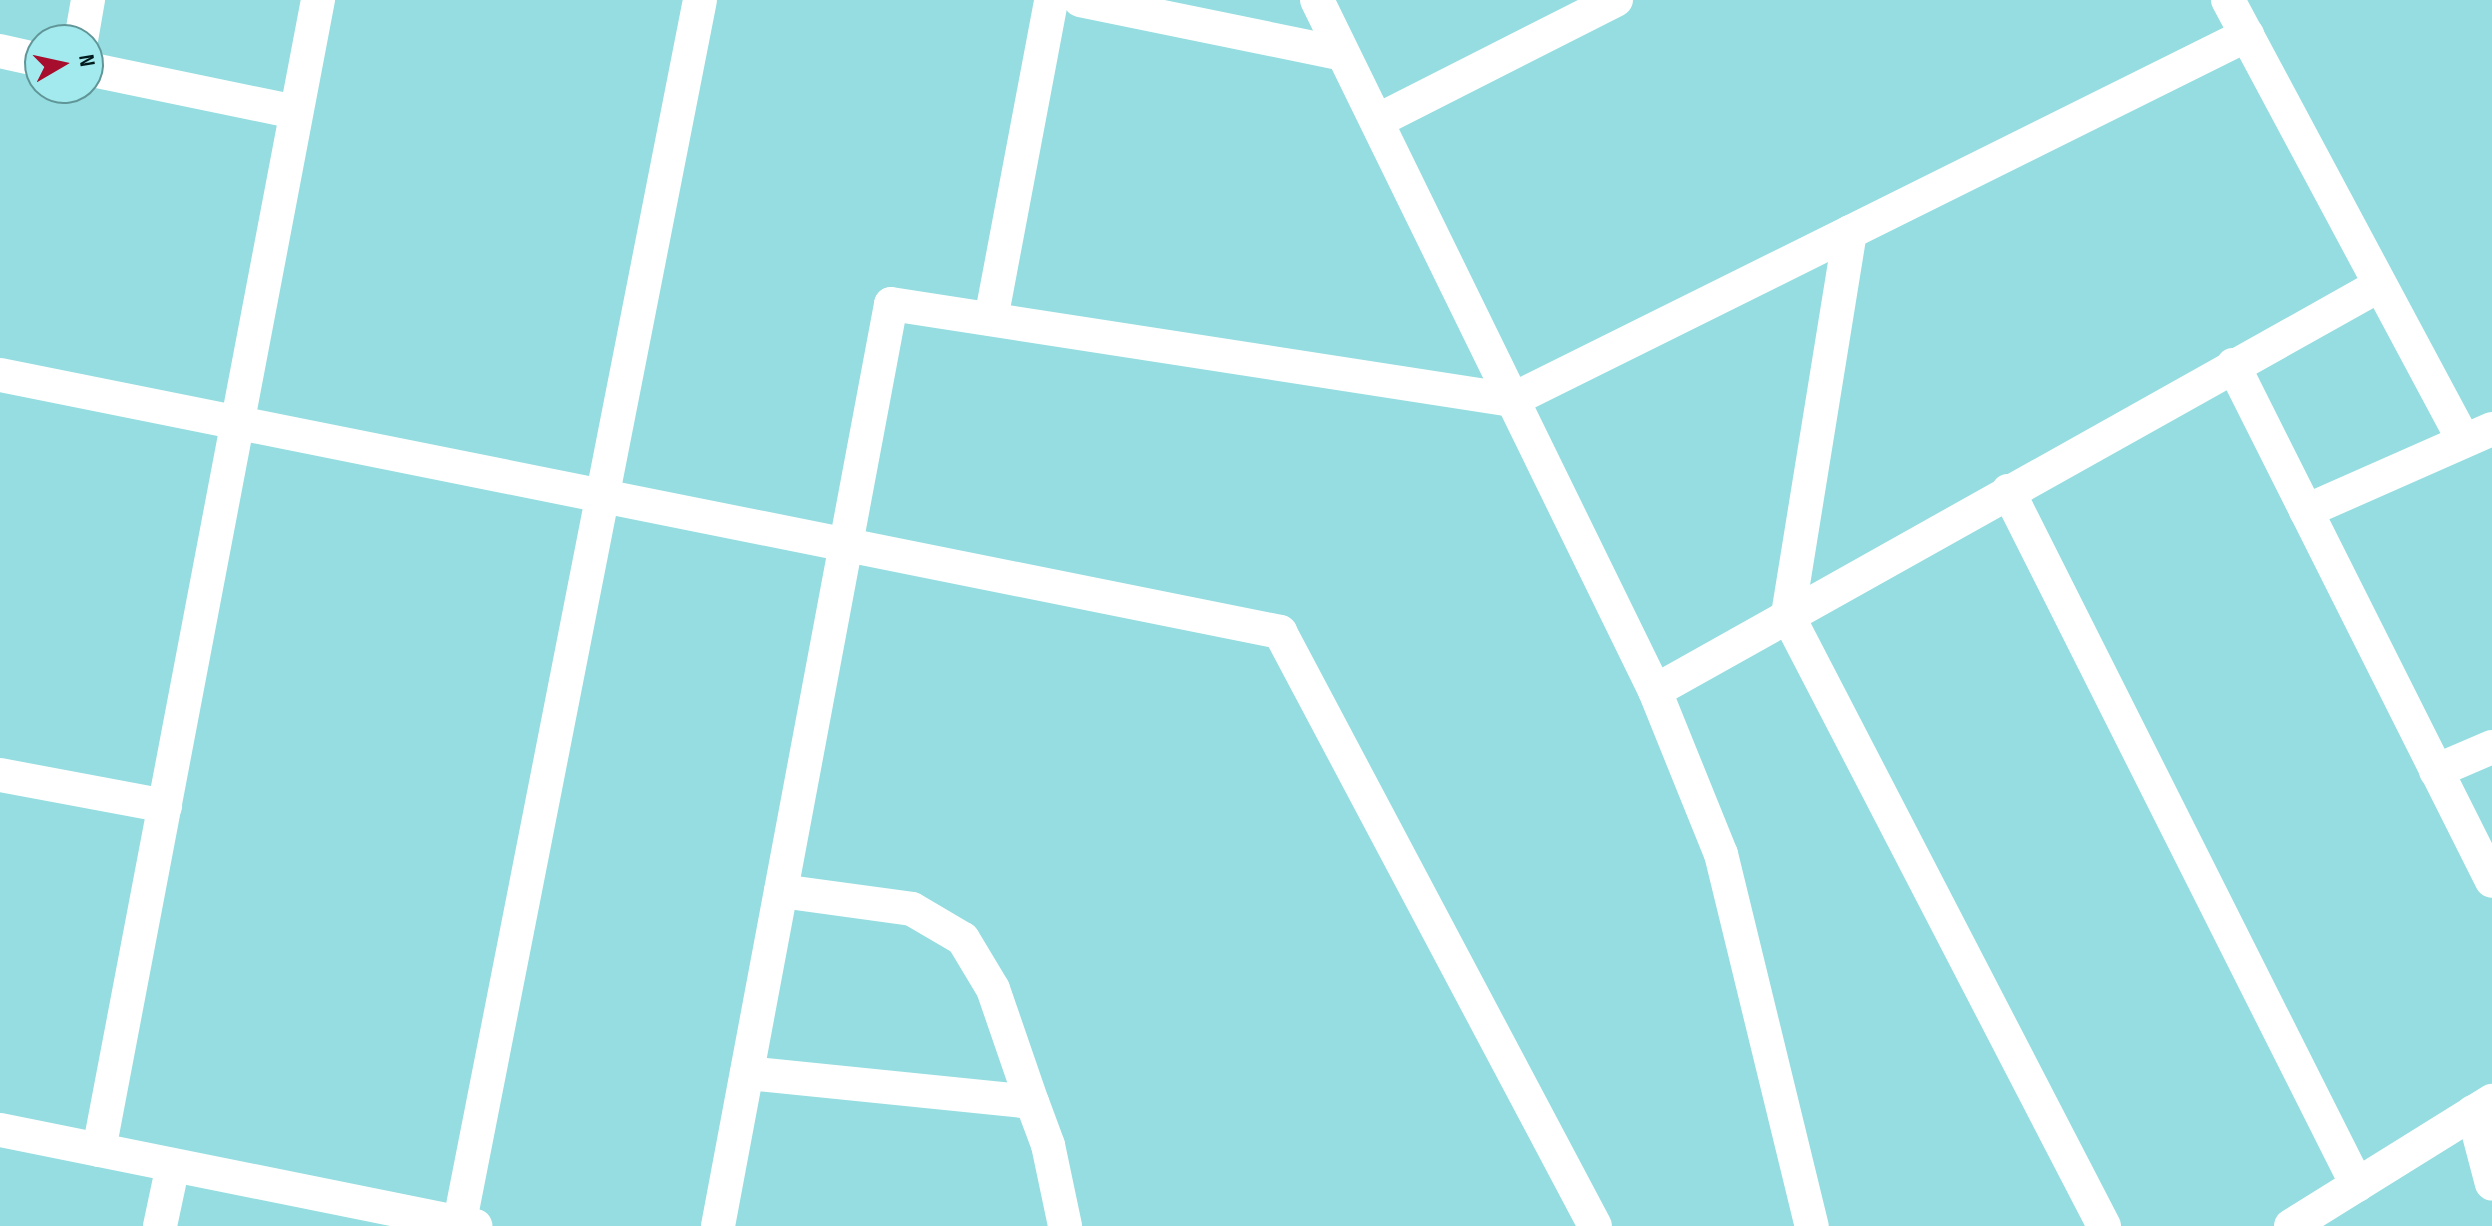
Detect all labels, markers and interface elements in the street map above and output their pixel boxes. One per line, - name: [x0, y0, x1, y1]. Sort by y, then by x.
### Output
- north arrow: [24, 24, 104, 104]
- text: N: [72, 53, 100, 68]

